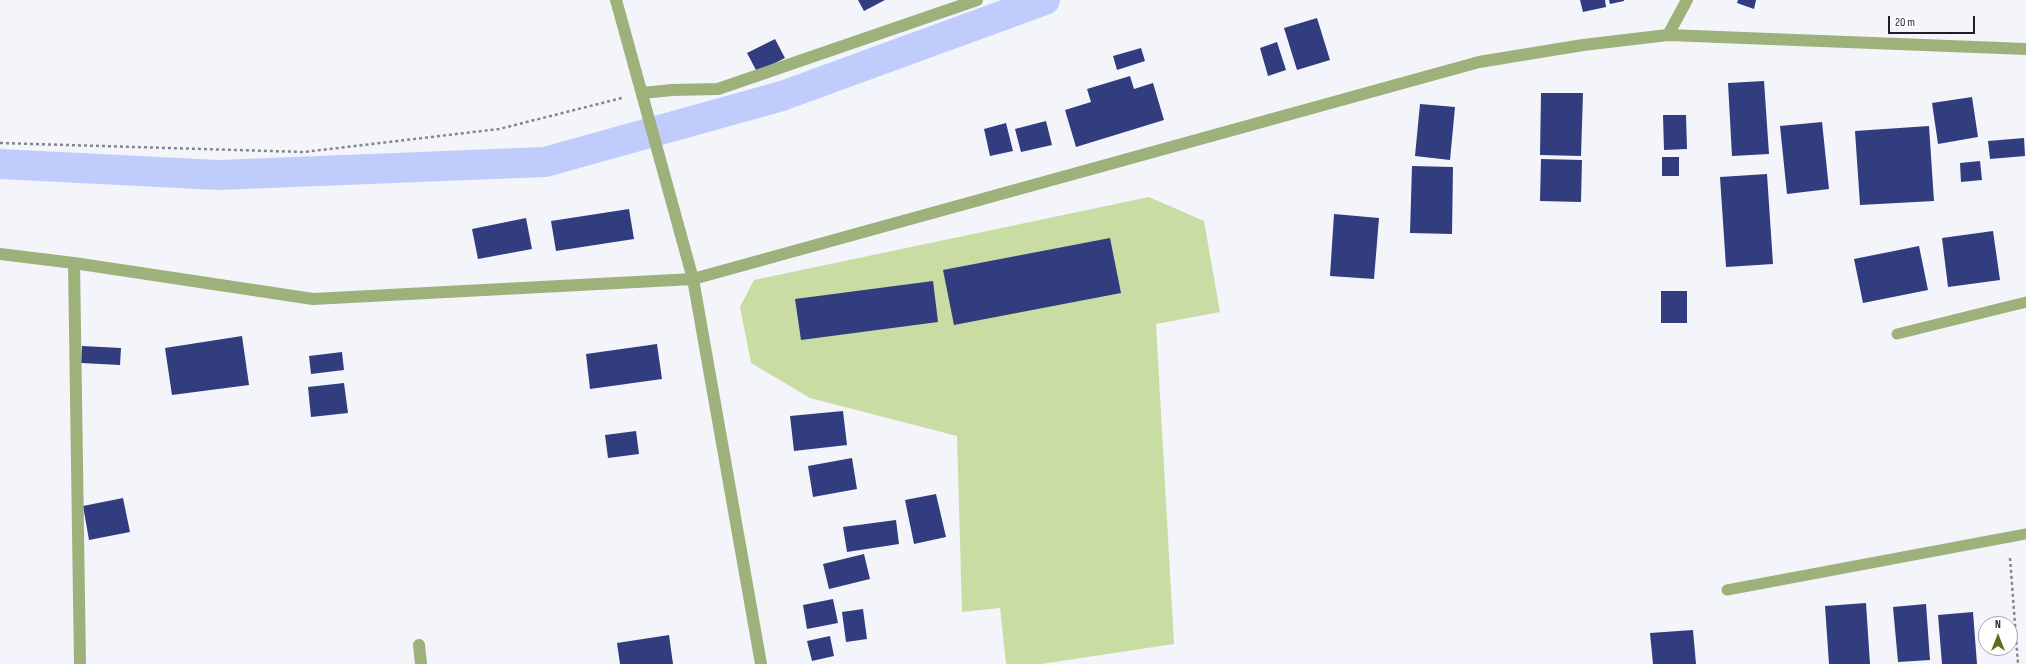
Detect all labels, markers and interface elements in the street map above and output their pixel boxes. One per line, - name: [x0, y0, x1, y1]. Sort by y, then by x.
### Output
- scale bar: [1890, 8, 1977, 34]
- text: 20 m: [1895, 15, 1915, 30]
- north arrow: [1978, 616, 2018, 656]
- text: N: [1995, 618, 2001, 631]

